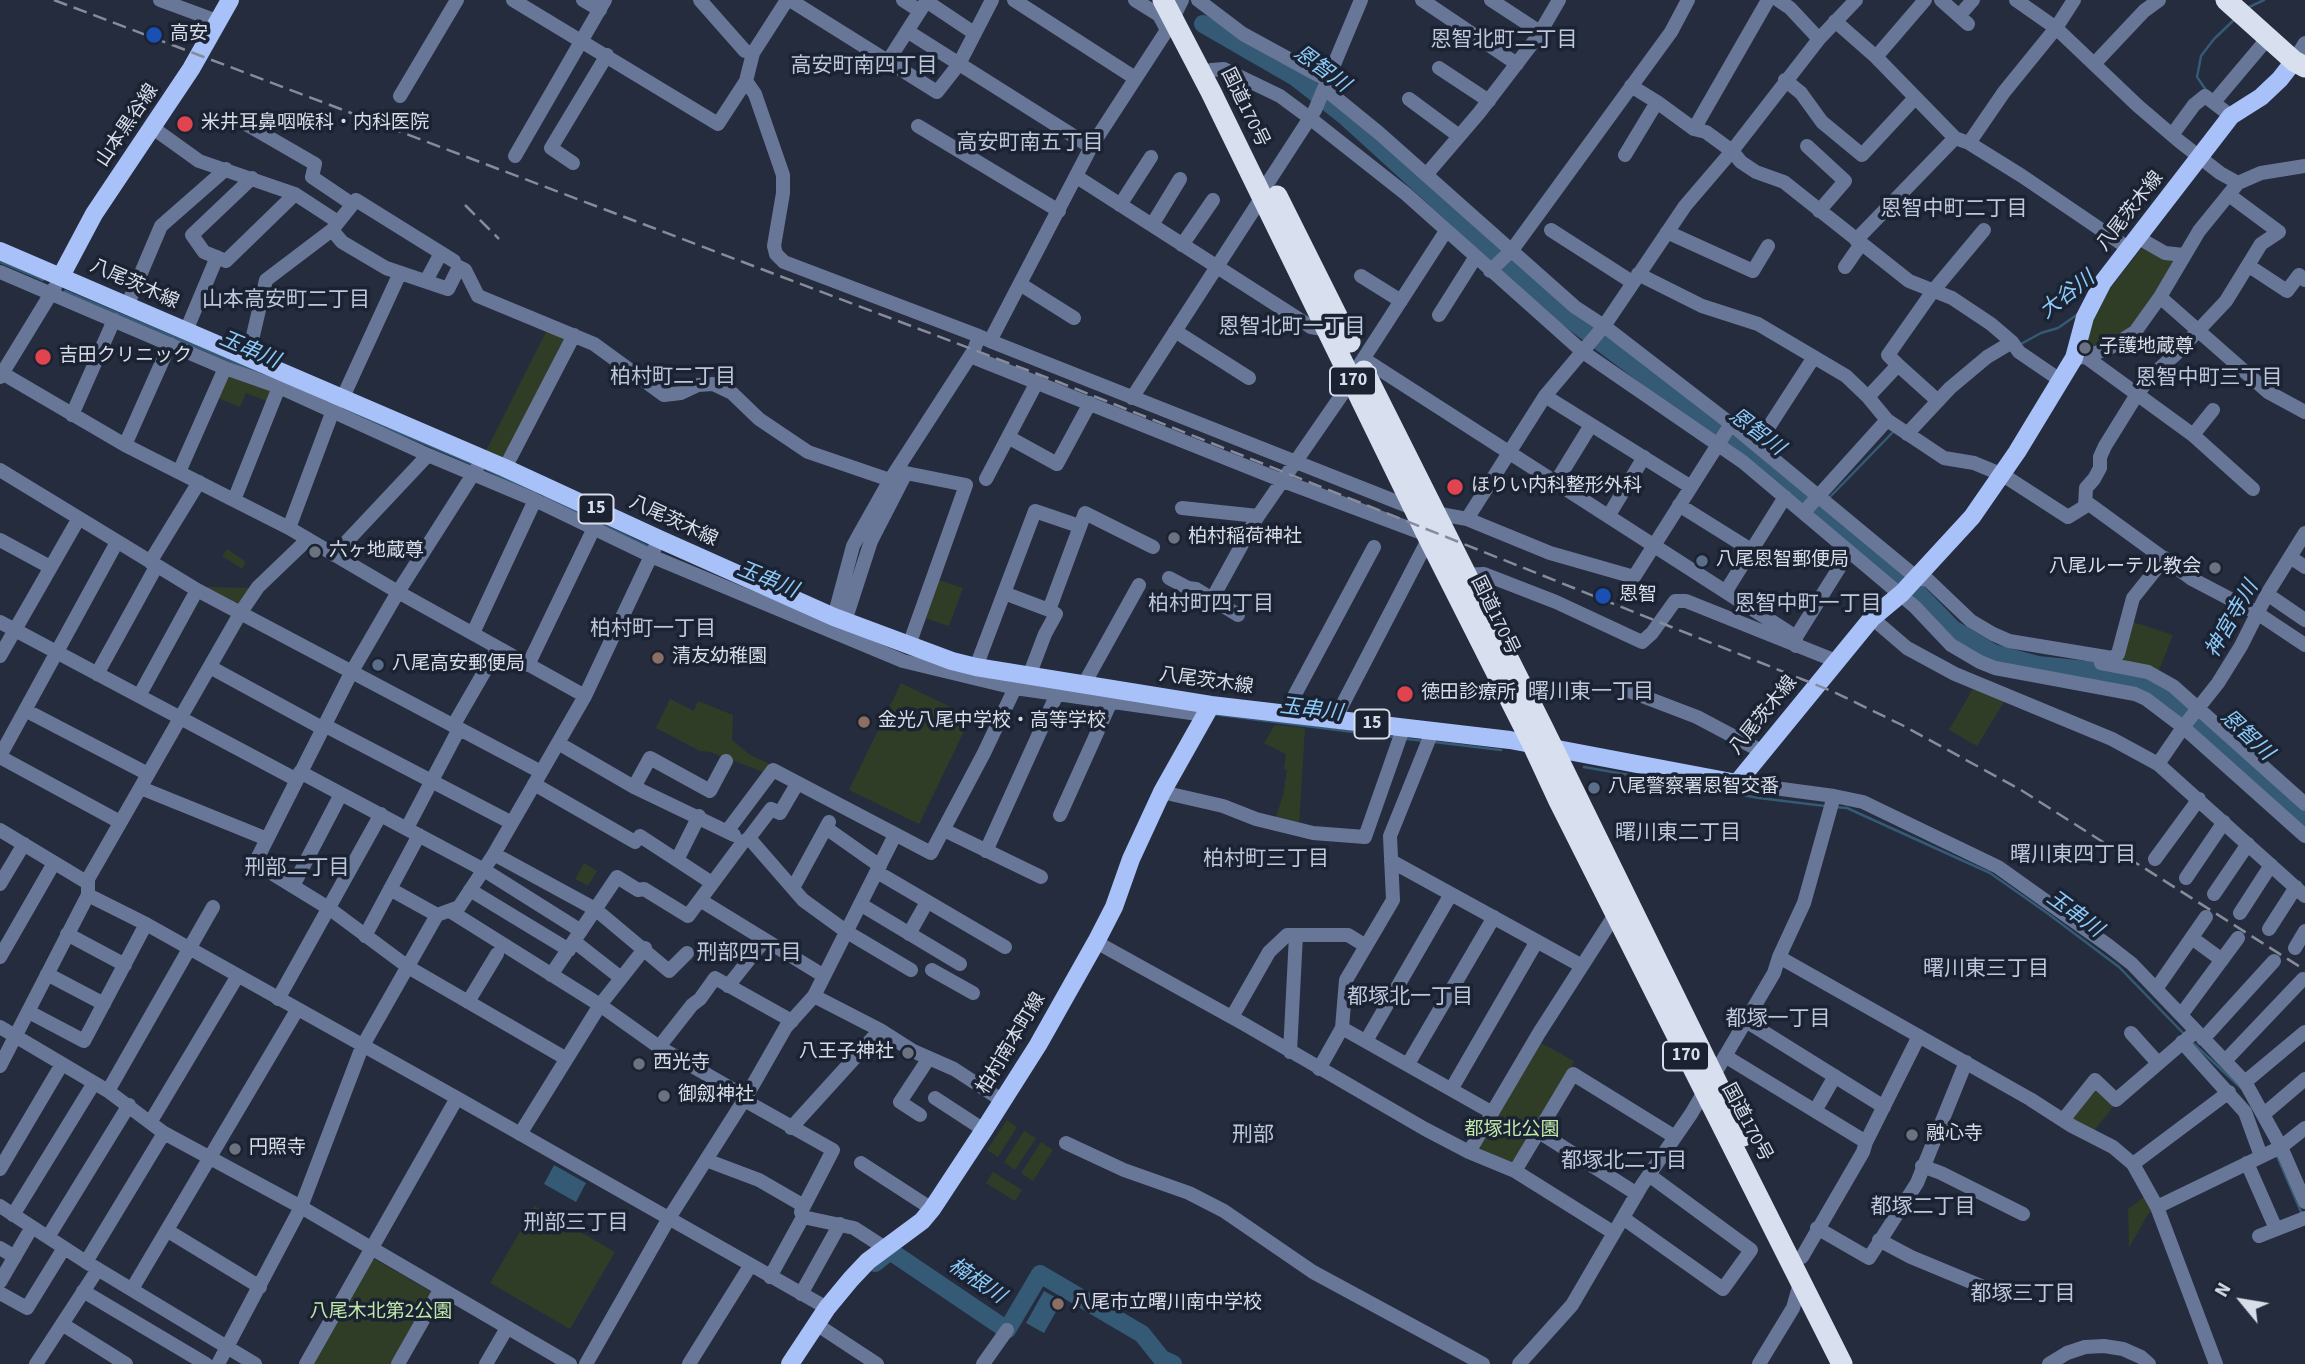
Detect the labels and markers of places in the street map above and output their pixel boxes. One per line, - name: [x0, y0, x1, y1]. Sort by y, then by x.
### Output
- place label: 高安: [170, 24, 208, 46]
- marker: 高安: [144, 25, 164, 45]
- place label: 米井耳鼻咽喉科・内科医院: [201, 113, 429, 135]
- marker: 米井耳鼻咽喉科・内科医院: [175, 114, 195, 134]
- place label: 子護地蔵尊: [2099, 337, 2194, 359]
- marker: 子護地蔵尊: [2077, 340, 2093, 356]
- place label: 吉田クリニック: [59, 346, 192, 368]
- marker: 吉田クリニック: [33, 347, 53, 367]
- place label: ほりい内科整形外科: [1471, 476, 1642, 498]
- marker: ほりい内科整形外科: [1445, 477, 1465, 497]
- place label: 柏村稲荷神社: [1188, 527, 1302, 549]
- marker: 柏村稲荷神社: [1166, 530, 1182, 546]
- place label: 六ヶ地蔵尊: [329, 541, 424, 563]
- marker: 六ヶ地蔵尊: [307, 544, 323, 560]
- place label: 八尾恩智郵便局: [1716, 550, 1849, 572]
- marker: 八尾恩智郵便局: [1694, 553, 1710, 569]
- place label: 八尾ルーテル教会: [2049, 557, 2201, 579]
- marker: 八尾ルーテル教会: [2207, 560, 2223, 576]
- place label: 恩智: [1619, 585, 1657, 607]
- marker: 恩智: [1593, 586, 1613, 606]
- place label: 清友幼稚園: [672, 647, 767, 669]
- marker: 清友幼稚園: [650, 650, 666, 666]
- place label: 八尾高安郵便局: [392, 654, 525, 676]
- marker: 八尾高安郵便局: [370, 657, 386, 673]
- place label: 徳田診療所: [1421, 683, 1516, 705]
- marker: 徳田診療所: [1395, 684, 1415, 704]
- place label: 金光八尾中学校・高等学校: [878, 711, 1106, 733]
- marker: 金光八尾中学校・高等学校: [856, 714, 872, 730]
- place label: 八尾警察署恩智交番: [1608, 777, 1779, 799]
- marker: 八尾警察署恩智交番: [1586, 780, 1602, 796]
- place label: 八王子神社: [799, 1042, 894, 1064]
- marker: 八王子神社: [900, 1045, 916, 1061]
- place label: 西光寺: [653, 1053, 710, 1075]
- marker: 西光寺: [631, 1056, 647, 1072]
- place label: 御劔神社: [678, 1085, 754, 1107]
- marker: 御劔神社: [656, 1088, 672, 1104]
- place label: 融心寺: [1926, 1124, 1983, 1146]
- marker: 融心寺: [1904, 1127, 1920, 1143]
- place label: 円照寺: [249, 1138, 306, 1160]
- marker: 円照寺: [227, 1141, 243, 1157]
- place label: 八尾市立曙川南中学校: [1072, 1293, 1262, 1315]
- marker: 八尾市立曙川南中学校: [1050, 1296, 1066, 1312]

